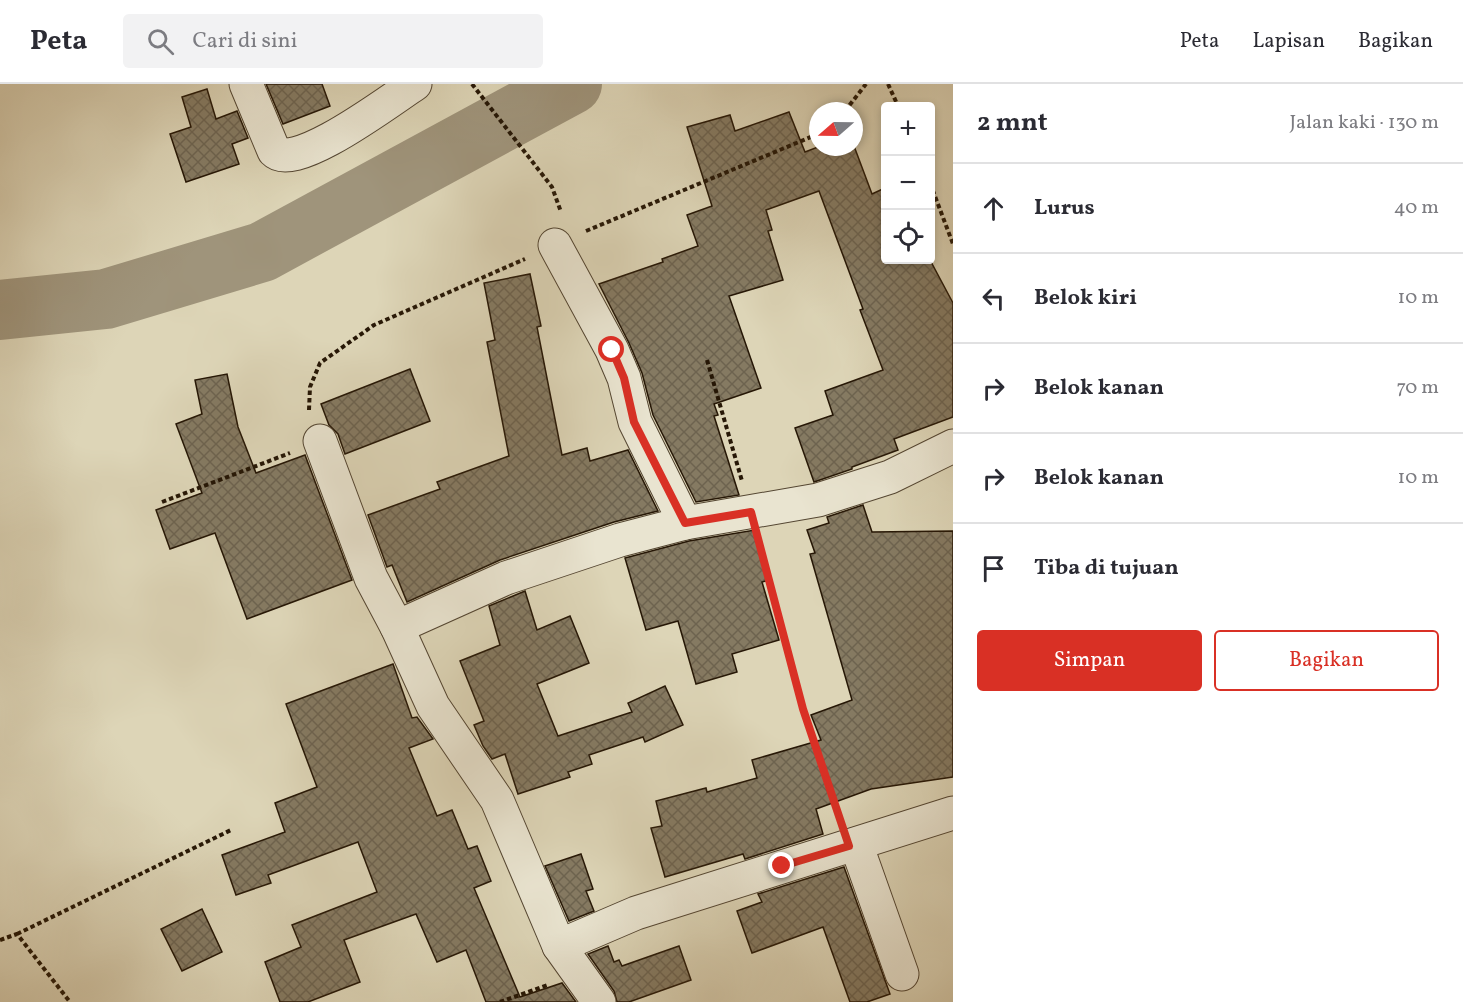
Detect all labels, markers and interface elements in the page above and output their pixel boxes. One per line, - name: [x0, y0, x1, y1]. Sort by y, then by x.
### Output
- search box: [123, 14, 543, 68]
- text: Peta: [30, 22, 87, 61]
- icon: search: [144, 25, 177, 58]
- text: Cari di sini: [192, 26, 297, 57]
- text: Peta: [1180, 27, 1219, 56]
- text: Lapisan: [1252, 27, 1325, 56]
- text: Bagikan: [1358, 27, 1433, 56]
- north arrow: [809, 102, 863, 156]
- map controls: [881, 102, 935, 264]
- button: +: [881, 102, 935, 156]
- text: 2 mnt: [977, 105, 1048, 141]
- text: Jalan kaki · 130 m: [1290, 109, 1439, 137]
- button: −: [881, 156, 935, 210]
- icon: ahead: [977, 192, 1010, 225]
- text: Lurus: [1034, 193, 1095, 224]
- text: 40 m: [1394, 194, 1439, 222]
- button: locate: [881, 210, 935, 264]
- icon: left: [977, 282, 1010, 315]
- text: Belok kiri: [1034, 283, 1137, 314]
- text: 10 m: [1398, 284, 1439, 312]
- route start: [598, 336, 624, 362]
- icon: right: [977, 372, 1010, 405]
- text: Belok kanan: [1034, 373, 1164, 404]
- text: 70 m: [1396, 374, 1439, 402]
- icon: right: [977, 462, 1010, 495]
- text: Belok kanan: [1034, 463, 1164, 494]
- text: 10 m: [1398, 464, 1439, 492]
- icon: arrive: [977, 552, 1010, 585]
- text: Tiba di tujuan: [1034, 553, 1179, 584]
- button: Simpan: [977, 630, 1202, 691]
- button: Bagikan: [1214, 630, 1439, 691]
- route end: [768, 852, 794, 878]

